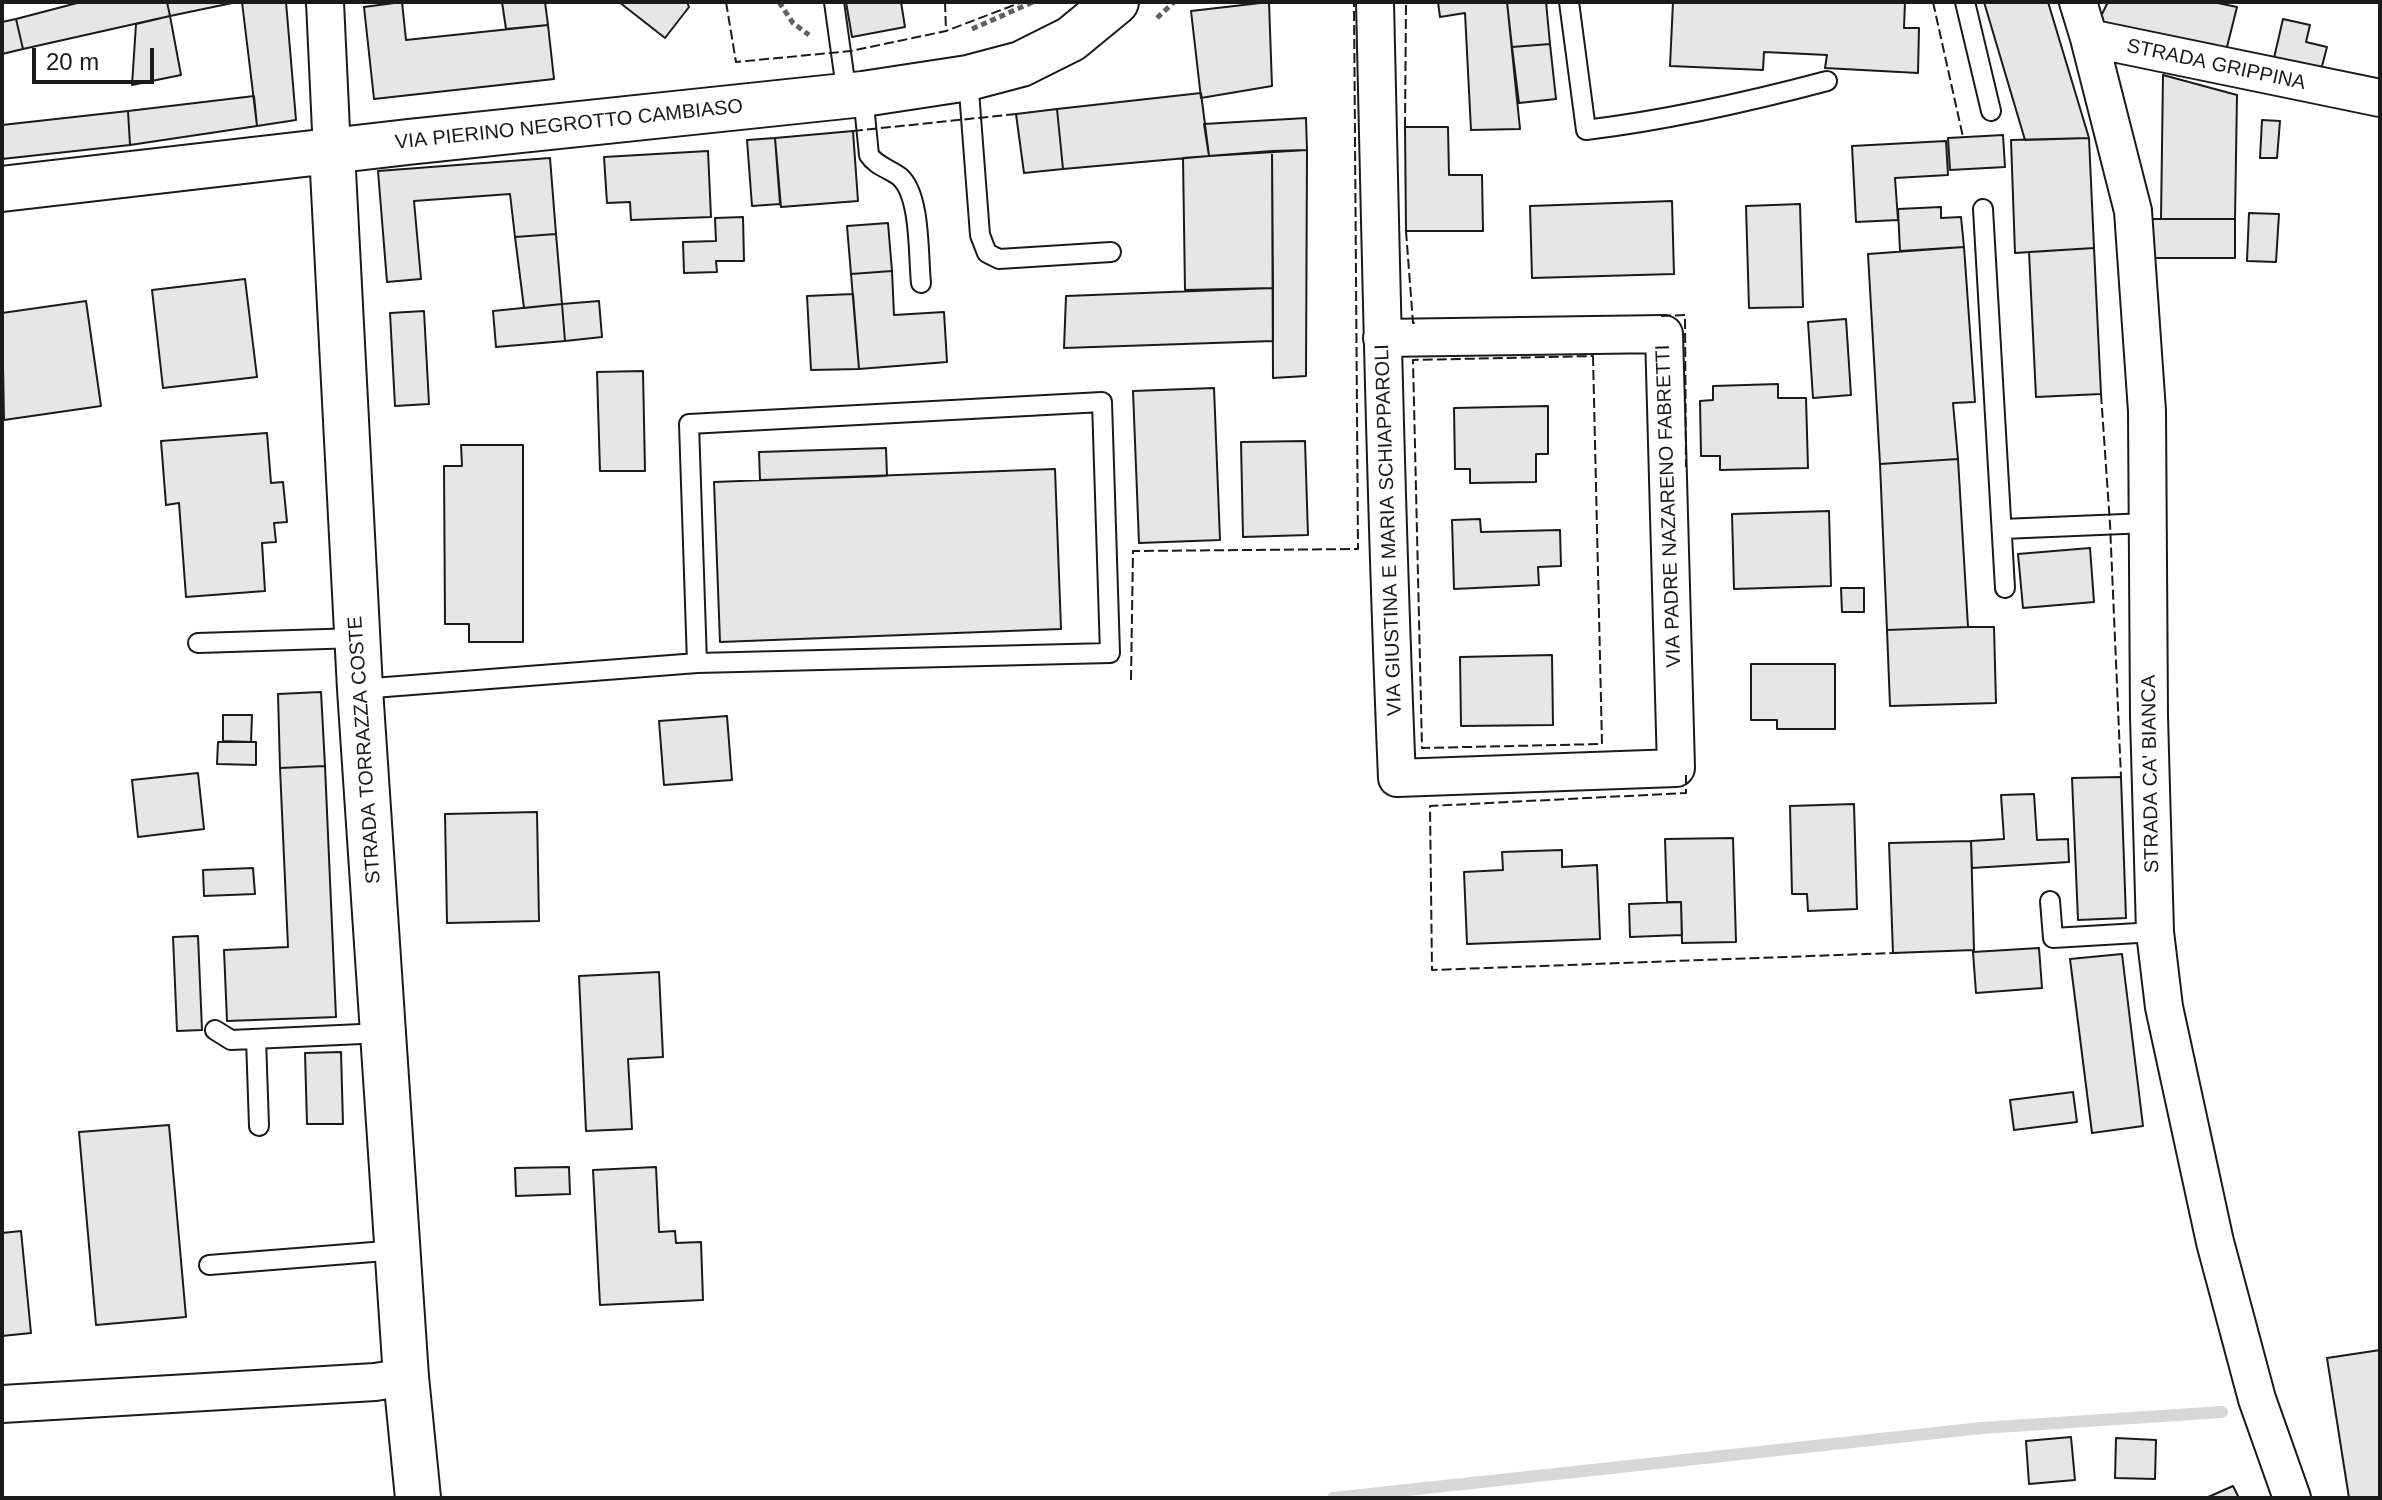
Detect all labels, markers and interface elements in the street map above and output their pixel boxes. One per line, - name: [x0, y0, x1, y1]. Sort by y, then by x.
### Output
- scale bar: [36, 32, 158, 82]
- street label: STRADA GRIPPINA: [2124, 34, 2308, 96]
- text: 20 m: [46, 48, 99, 75]
- street label: VIA PIERINO NEGROTTO CAMBIASO: [394, 95, 744, 155]
- street label: VIA GIUSTINA E MARIA SCHIAPPAROLI: [1371, 344, 1407, 716]
- street label: VIA PADRE NAZARENO FABRETTI: [1651, 344, 1687, 668]
- street label: STRADA TORRAZZA COSTE: [344, 615, 386, 885]
- street label: STRADA CA' BIANCA: [2137, 675, 2165, 873]

